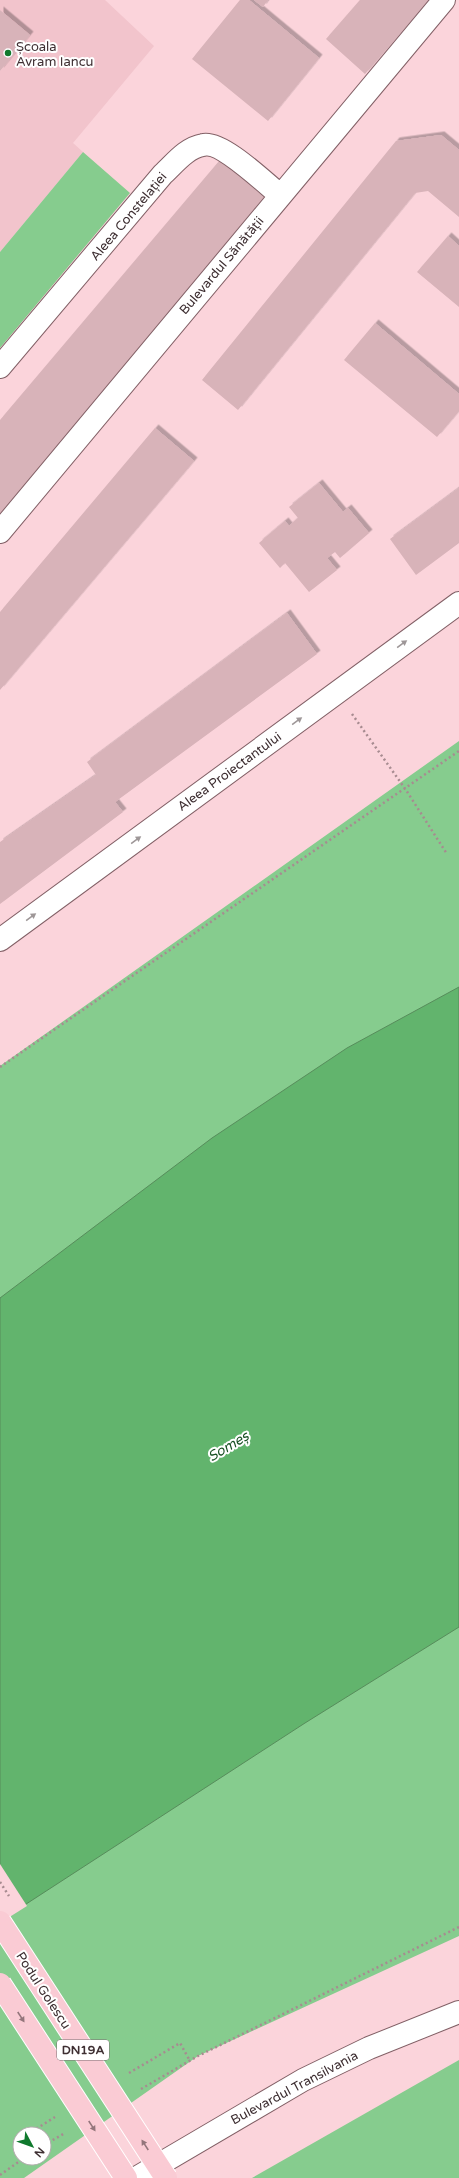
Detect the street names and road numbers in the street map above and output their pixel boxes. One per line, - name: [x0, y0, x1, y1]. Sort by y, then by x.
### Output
- street label: Aleea Constelației: [87, 169, 170, 264]
- street label: Bulevardul Sănătății: [176, 213, 267, 318]
- street label: Aleea Proiectantului: [175, 729, 285, 815]
- street label: Podul Golescu: [12, 1949, 74, 2032]
- road number: DN19A: [57, 2040, 109, 2060]
- street label: Bulevardul Transilvania: [228, 2048, 361, 2128]

